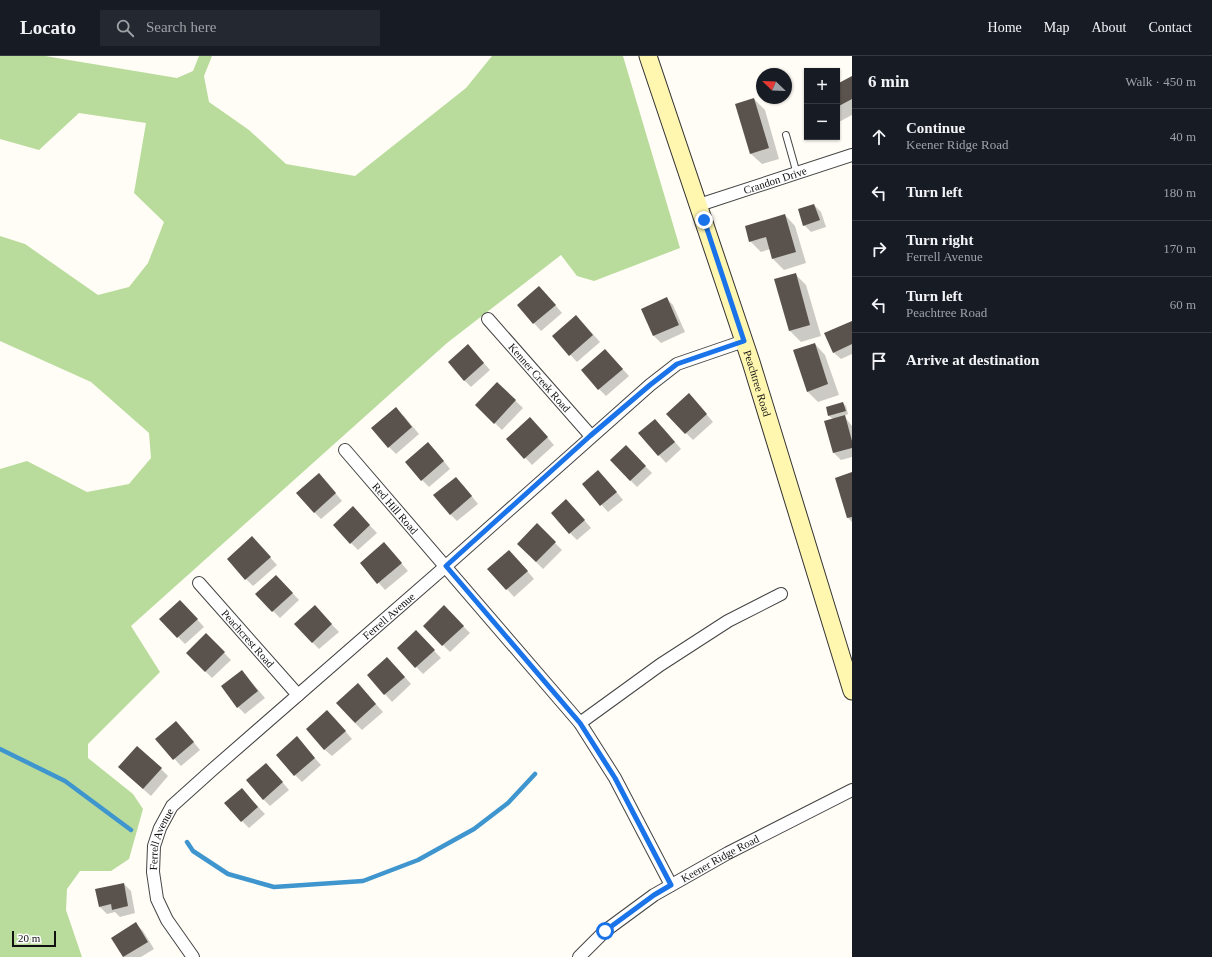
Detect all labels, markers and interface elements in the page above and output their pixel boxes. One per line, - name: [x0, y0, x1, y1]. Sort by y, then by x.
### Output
- search box: [100, 10, 380, 46]
- text: Locato: [20, 17, 76, 38]
- icon: search: [114, 17, 136, 39]
- text: Search here: [146, 19, 216, 35]
- text: Home: [988, 20, 1022, 35]
- text: Map: [1044, 20, 1069, 35]
- text: About: [1091, 20, 1126, 35]
- text: Contact: [1148, 20, 1192, 35]
- north arrow: [756, 68, 792, 104]
- map controls: [804, 68, 840, 140]
- button: +: [804, 68, 840, 104]
- text: 6 min: [868, 72, 909, 91]
- text: Walk · 450 m: [1125, 74, 1196, 89]
- button: −: [804, 104, 840, 140]
- text: Continue: [906, 120, 965, 136]
- icon: ahead: [868, 126, 890, 148]
- text: 40 m: [1170, 129, 1196, 144]
- text: Keener Ridge Road: [906, 137, 1009, 152]
- street label: Crandon Drive: [742, 164, 808, 196]
- icon: left: [868, 182, 890, 204]
- text: Turn left: [906, 184, 963, 200]
- text: 180 m: [1163, 185, 1196, 200]
- route end: [695, 211, 713, 229]
- text: Turn right: [906, 232, 973, 248]
- icon: right: [868, 238, 890, 260]
- text: 170 m: [1163, 241, 1196, 256]
- text: Ferrell Avenue: [906, 249, 983, 264]
- text: Turn left: [906, 288, 963, 304]
- icon: left: [868, 294, 890, 316]
- text: 60 m: [1170, 297, 1196, 312]
- text: Peachtree Road: [906, 305, 987, 320]
- street label: Kenner Creek Road: [506, 341, 573, 415]
- street label: Peachtree Road: [741, 348, 773, 418]
- icon: arrive: [868, 350, 890, 372]
- text: Arrive at destination: [906, 352, 1039, 368]
- street label: Red Hill Road: [370, 480, 421, 537]
- street label: Ferrell Avenue: [360, 590, 417, 642]
- street label: Peachcrest Road: [219, 607, 277, 670]
- street label: Ferrell Avenue: [147, 806, 176, 870]
- street label: Keener Ridge Road: [679, 832, 761, 884]
- route start: [596, 922, 614, 940]
- scale bar: [12, 929, 56, 948]
- text: 20 m: [18, 932, 40, 944]

